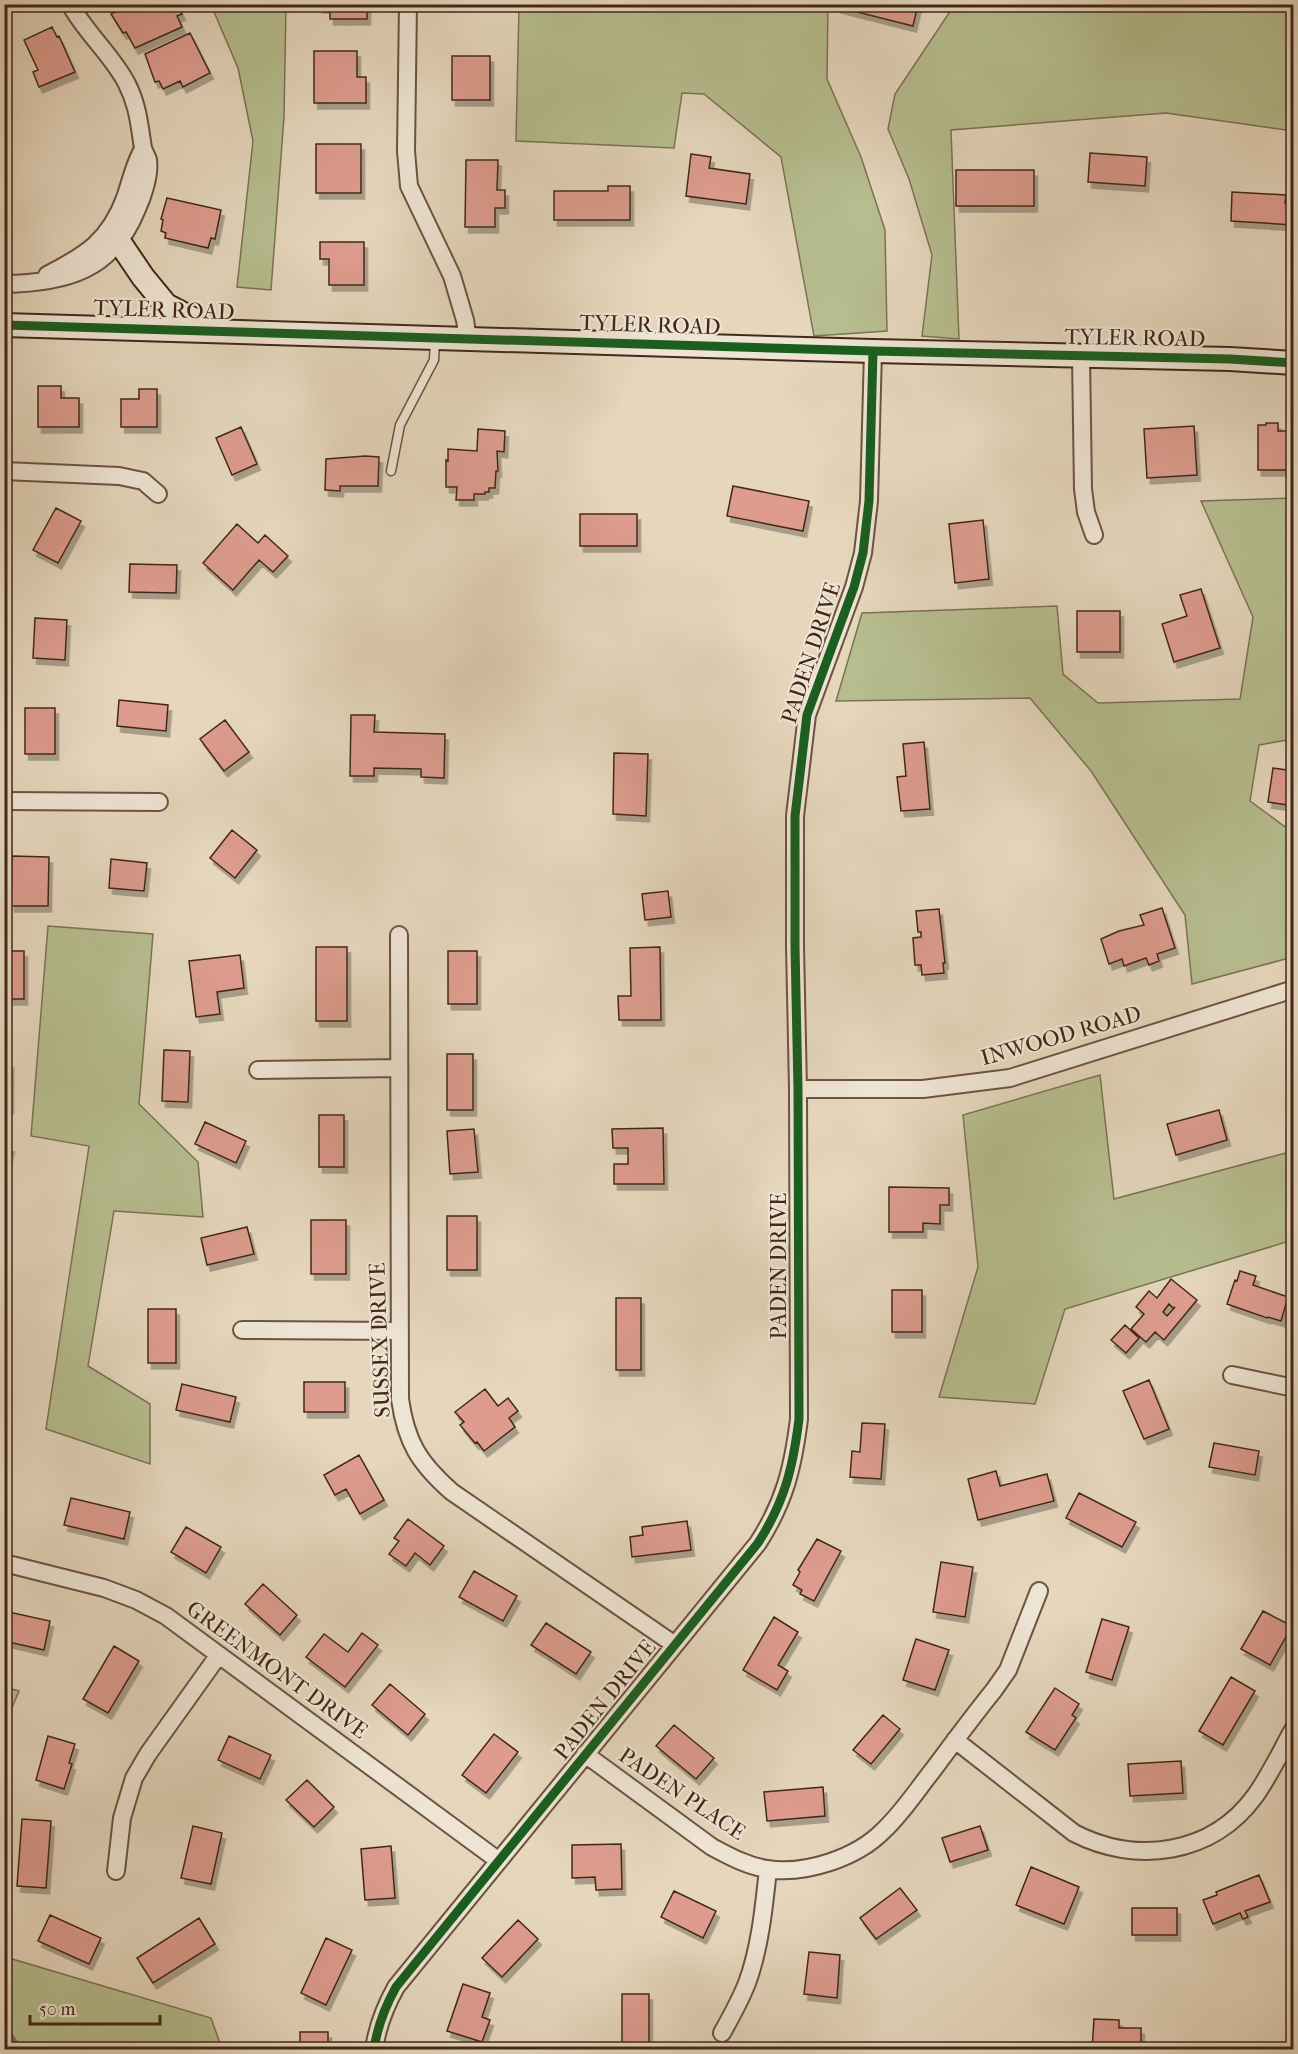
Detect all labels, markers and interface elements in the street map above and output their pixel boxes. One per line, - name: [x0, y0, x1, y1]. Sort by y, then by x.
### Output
- street label: TYLER ROAD: [93, 295, 235, 325]
- street label: TYLER ROAD: [579, 310, 721, 340]
- street label: TYLER ROAD: [1064, 324, 1206, 352]
- street label: PADEN DRIVE: [776, 579, 846, 727]
- street label: INWOOD ROAD: [978, 1001, 1144, 1071]
- street label: PADEN DRIVE: [766, 1193, 792, 1339]
- street label: SUSSEX DRIVE: [364, 1262, 396, 1418]
- street label: GREENMONT DRIVE: [182, 1596, 372, 1744]
- street label: PADEN DRIVE: [549, 1635, 661, 1765]
- street label: PADEN PLACE: [614, 1742, 750, 1846]
- scale bar: [30, 1988, 160, 2026]
- text: 50 m: [39, 1999, 76, 2020]

